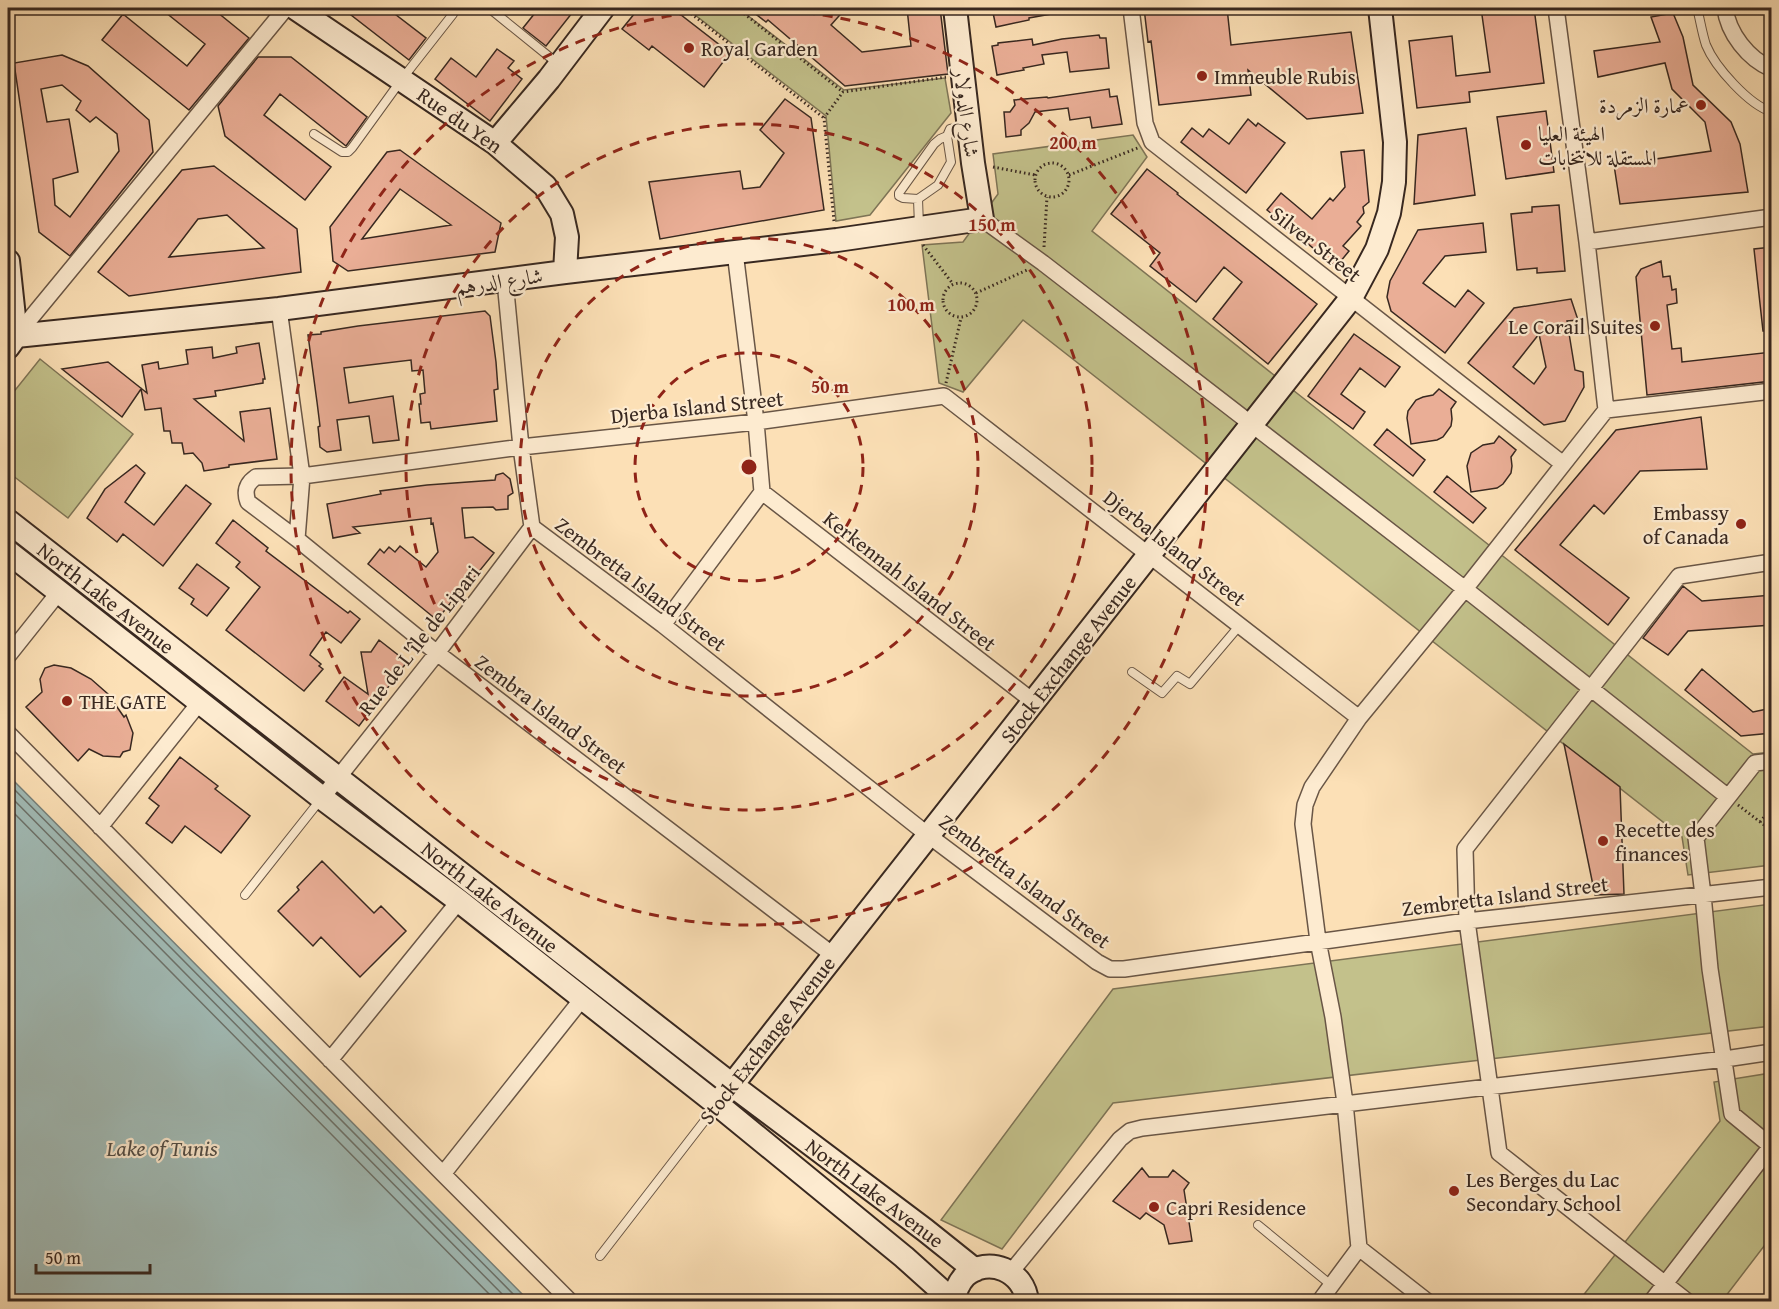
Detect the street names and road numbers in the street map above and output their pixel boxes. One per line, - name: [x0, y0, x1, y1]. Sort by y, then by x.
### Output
- street label: شارع الدولار: [943, 65, 988, 159]
- street label: Rue du Yen: [411, 79, 509, 161]
- street label: Silver Street: [1264, 198, 1369, 290]
- street label: شارع الدرهم: [453, 260, 545, 307]
- street label: Djerba Island Street: [609, 382, 786, 431]
- street label: Djerba Island Street: [1097, 482, 1253, 614]
- street label: Kerkennah Island Street: [817, 503, 1004, 659]
- street label: Zembretta Island Street: [549, 509, 734, 659]
- street label: North Lake Avenue: [31, 535, 181, 662]
- street label: Rue de L'île de Lipari: [350, 558, 488, 722]
- street label: Stock Exchange Avenue: [992, 568, 1144, 750]
- street label: Zembra Island Street: [468, 646, 634, 782]
- street label: Zembretta Island Street: [933, 806, 1118, 956]
- street label: North Lake Avenue: [415, 834, 565, 961]
- street label: Zembretta Island Street: [1400, 868, 1611, 924]
- street label: Stock Exchange Avenue: [691, 949, 843, 1131]
- street label: North Lake Avenue: [799, 1131, 951, 1256]

